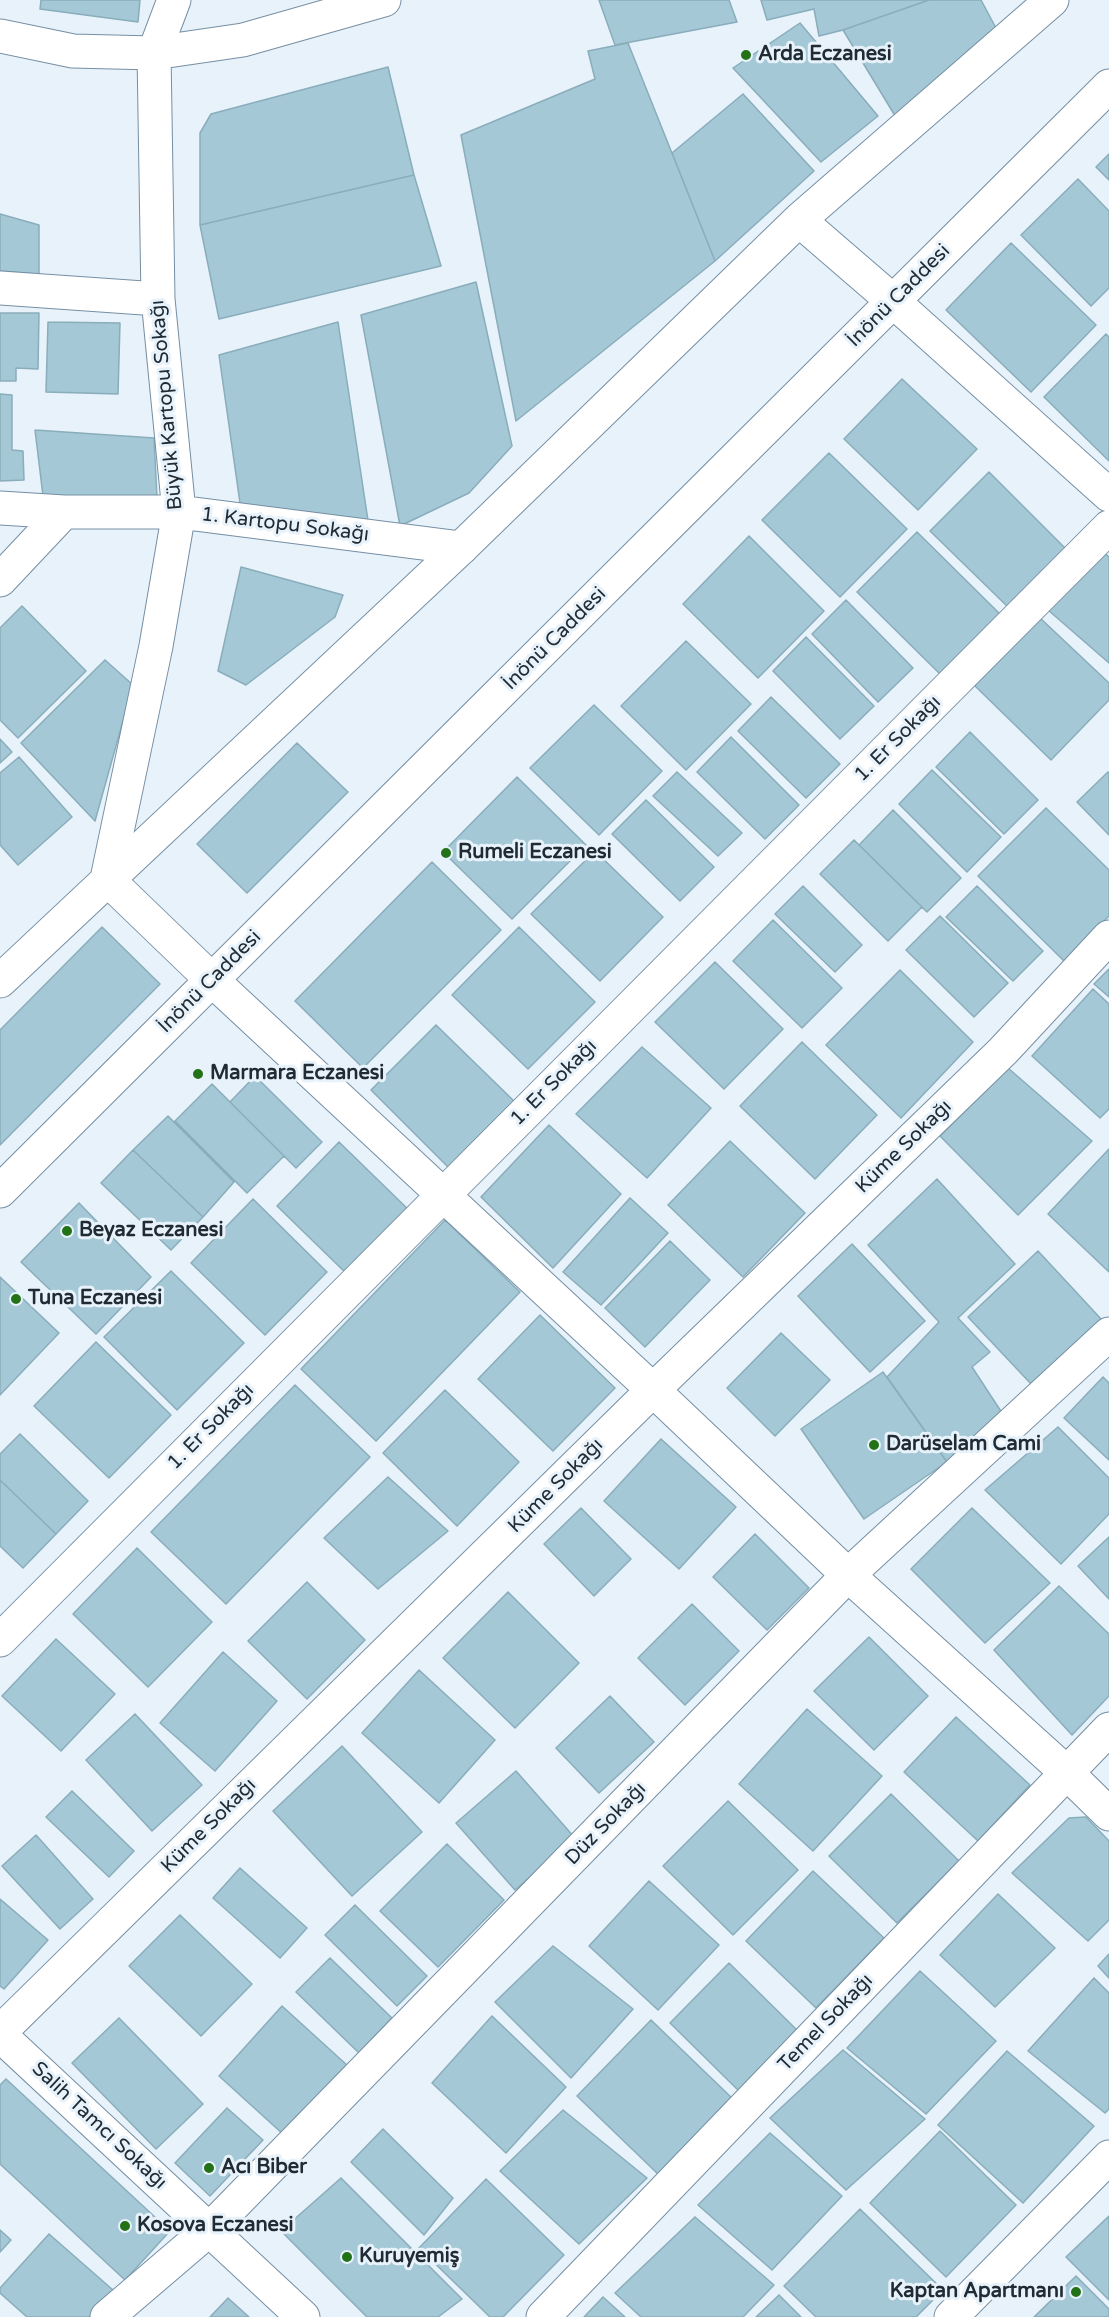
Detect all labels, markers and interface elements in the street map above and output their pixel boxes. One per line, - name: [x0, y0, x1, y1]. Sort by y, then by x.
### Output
- place label: Arda Eczanesi: [758, 43, 892, 67]
- marker: Arda Eczanesi: [739, 48, 753, 62]
- street label: İnönü Caddesi: [843, 240, 955, 352]
- street label: Büyük Kartopu Sokağı: [146, 299, 188, 511]
- street label: 1. Kartopu Sokağı: [200, 503, 370, 547]
- street label: İnönü Caddesi: [499, 583, 611, 695]
- street label: 1. Er Sokağı: [850, 691, 946, 787]
- place label: Rumeli Eczanesi: [458, 841, 612, 865]
- marker: Rumeli Eczanesi: [439, 846, 453, 860]
- street label: İnönü Caddesi: [154, 926, 266, 1038]
- street label: 1. Er Sokağı: [506, 1035, 602, 1131]
- place label: Marmara Eczanesi: [210, 1062, 384, 1086]
- marker: Marmara Eczanesi: [191, 1067, 205, 1081]
- street label: Küme Sokağı: [851, 1095, 957, 1199]
- place label: Beyaz Eczanesi: [79, 1219, 223, 1243]
- marker: Beyaz Eczanesi: [60, 1224, 74, 1238]
- place label: Tuna Eczanesi: [28, 1287, 162, 1311]
- marker: Tuna Eczanesi: [9, 1292, 23, 1306]
- street label: 1. Er Sokağı: [163, 1379, 259, 1475]
- place label: Darüselam Cami: [886, 1433, 1041, 1457]
- street label: Küme Sokağı: [504, 1434, 608, 1538]
- marker: Darüselam Cami: [867, 1438, 881, 1452]
- street label: Küme Sokağı: [157, 1774, 261, 1878]
- street label: Düz Sokağı: [560, 1777, 652, 1871]
- street label: Temel Sokağı: [774, 1969, 878, 2077]
- street label: Salih Tamcı Sokağı: [26, 2057, 172, 2195]
- place label: Acı Biber: [221, 2156, 307, 2180]
- marker: Acı Biber: [202, 2161, 216, 2175]
- place label: Kosova Eczanesi: [137, 2214, 294, 2238]
- marker: Kosova Eczanesi: [118, 2219, 132, 2233]
- place label: Kuruyemiş: [359, 2245, 459, 2269]
- marker: Kuruyemiş: [340, 2250, 354, 2264]
- place label: Kaptan Apartmanı: [890, 2280, 1064, 2304]
- marker: Kaptan Apartmanı: [1069, 2285, 1083, 2299]

